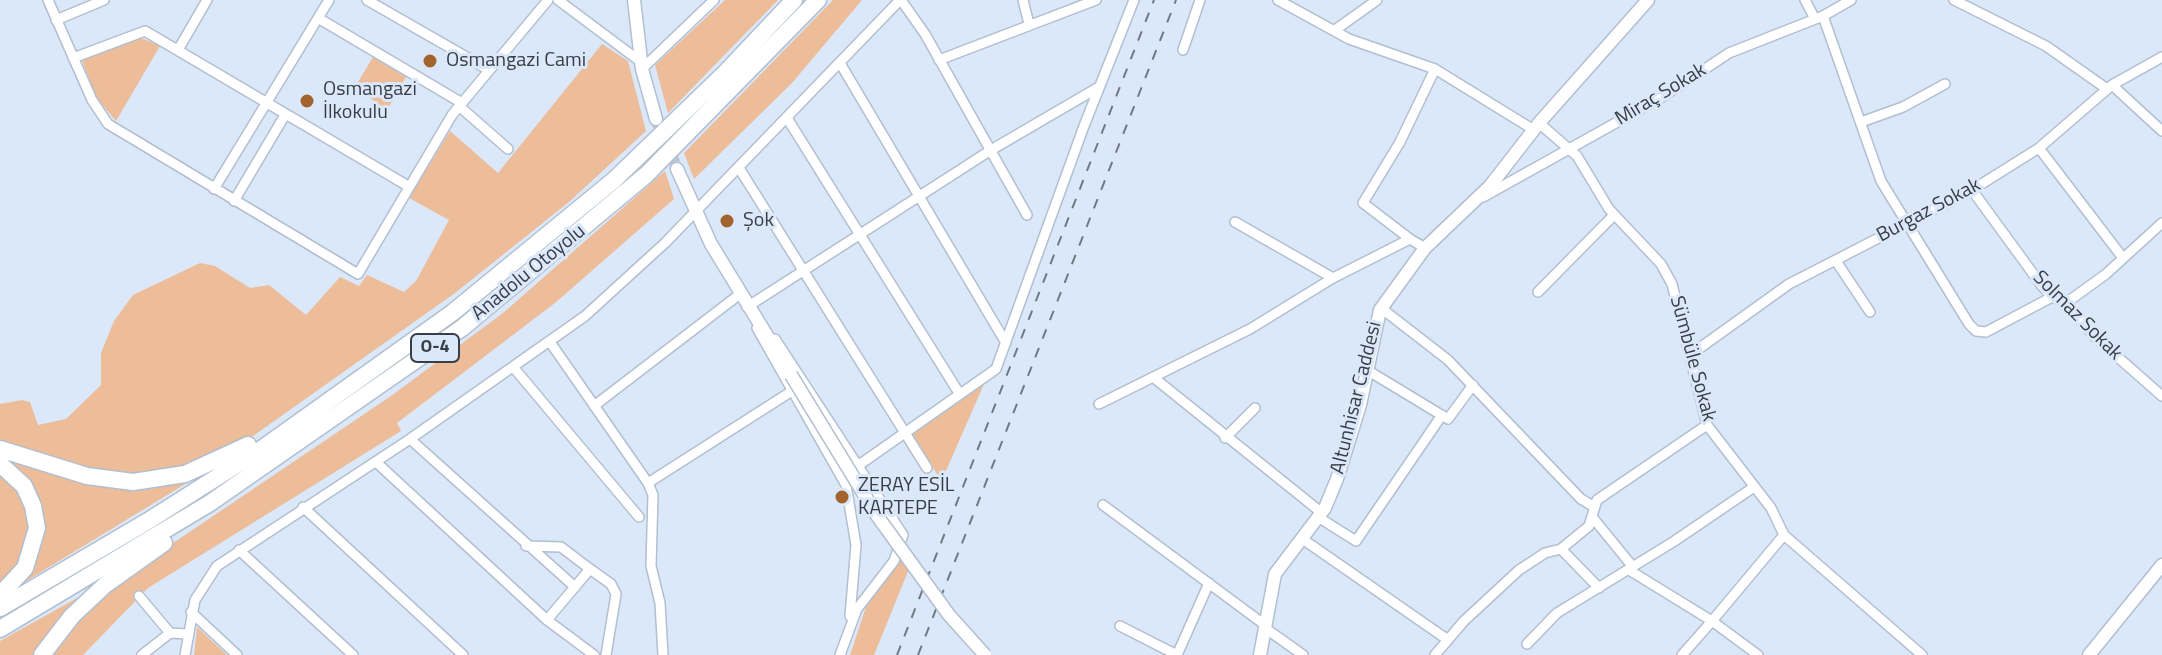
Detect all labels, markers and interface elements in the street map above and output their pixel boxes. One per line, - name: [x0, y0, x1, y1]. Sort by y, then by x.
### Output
- place label: Osmangazi Cami: [446, 49, 586, 73]
- marker: Osmangazi Cami: [421, 52, 439, 70]
- street label: Miraç Sokak: [1611, 59, 1711, 131]
- place label: Osmangazi İlkokulu: [323, 78, 417, 125]
- marker: Osmangazi İlkokulu: [298, 92, 316, 110]
- street label: Burgaz Sokak: [1873, 174, 1985, 248]
- place label: Şok: [743, 209, 774, 233]
- marker: Şok: [718, 212, 736, 230]
- street label: Anadolu Otoyolu: [467, 220, 591, 326]
- street label: Solmaz Sokak: [2027, 266, 2127, 366]
- street label: Sümbüle Sokak: [1664, 294, 1720, 424]
- street label: Altunhisar Caddesi: [1326, 319, 1388, 477]
- road number: O-4: [411, 334, 459, 362]
- place label: ZERAY ESİL KARTEPE: [858, 474, 954, 521]
- marker: ZERAY ESİL KARTEPE: [833, 488, 851, 506]

